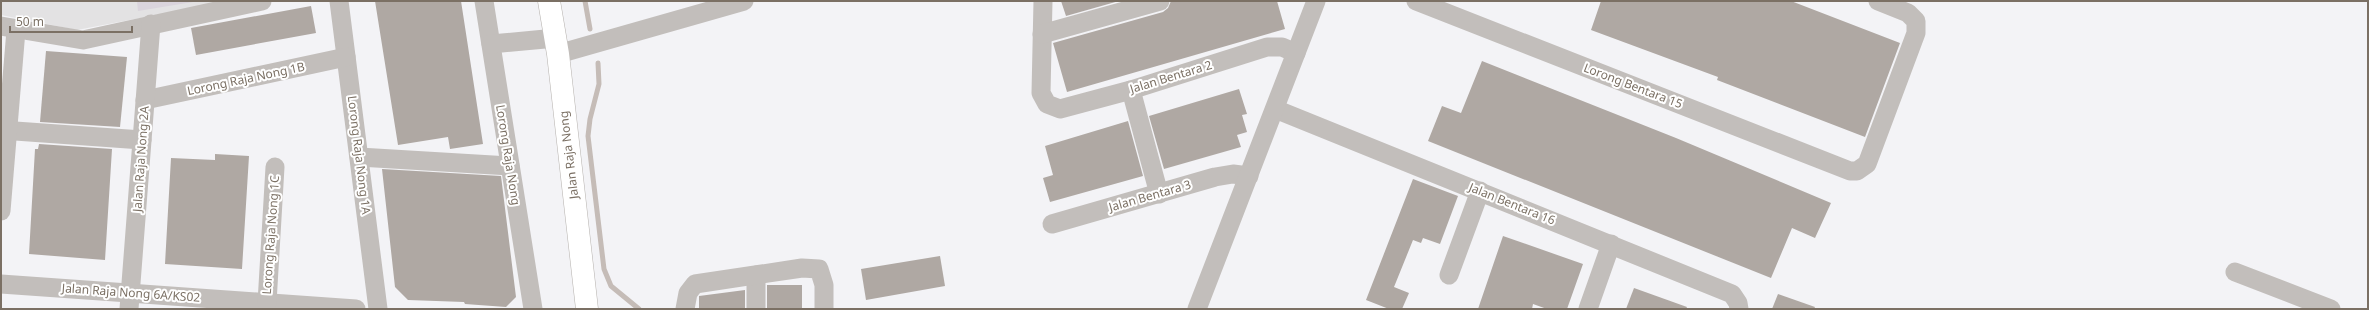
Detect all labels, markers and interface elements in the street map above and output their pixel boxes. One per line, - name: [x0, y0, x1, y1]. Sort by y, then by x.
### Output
- scale bar: [10, 8, 132, 34]
- text: 50 m: [16, 13, 44, 30]
- street label: Jalan Bentara 2: [1127, 56, 1214, 97]
- street label: Lorong Raja Nong 1B: [186, 58, 306, 99]
- street label: Lorong Bentara 15: [1581, 59, 1685, 112]
- street label: Lorong Raja Nong 1A: [344, 95, 375, 216]
- street label: Lorong Raja Nong: [492, 103, 525, 207]
- street label: Jalan Raja Nong 2A: [128, 105, 153, 214]
- street label: Jalan Raja Nong: [555, 110, 582, 201]
- street label: Lorong Raja Nong 1C: [258, 174, 283, 295]
- street label: Jalan Bentara 3: [1106, 176, 1193, 216]
- street label: Jalan Bentara 16: [1466, 178, 1558, 229]
- street label: Jalan Raja Nong 6A/KS02: [60, 279, 201, 306]

